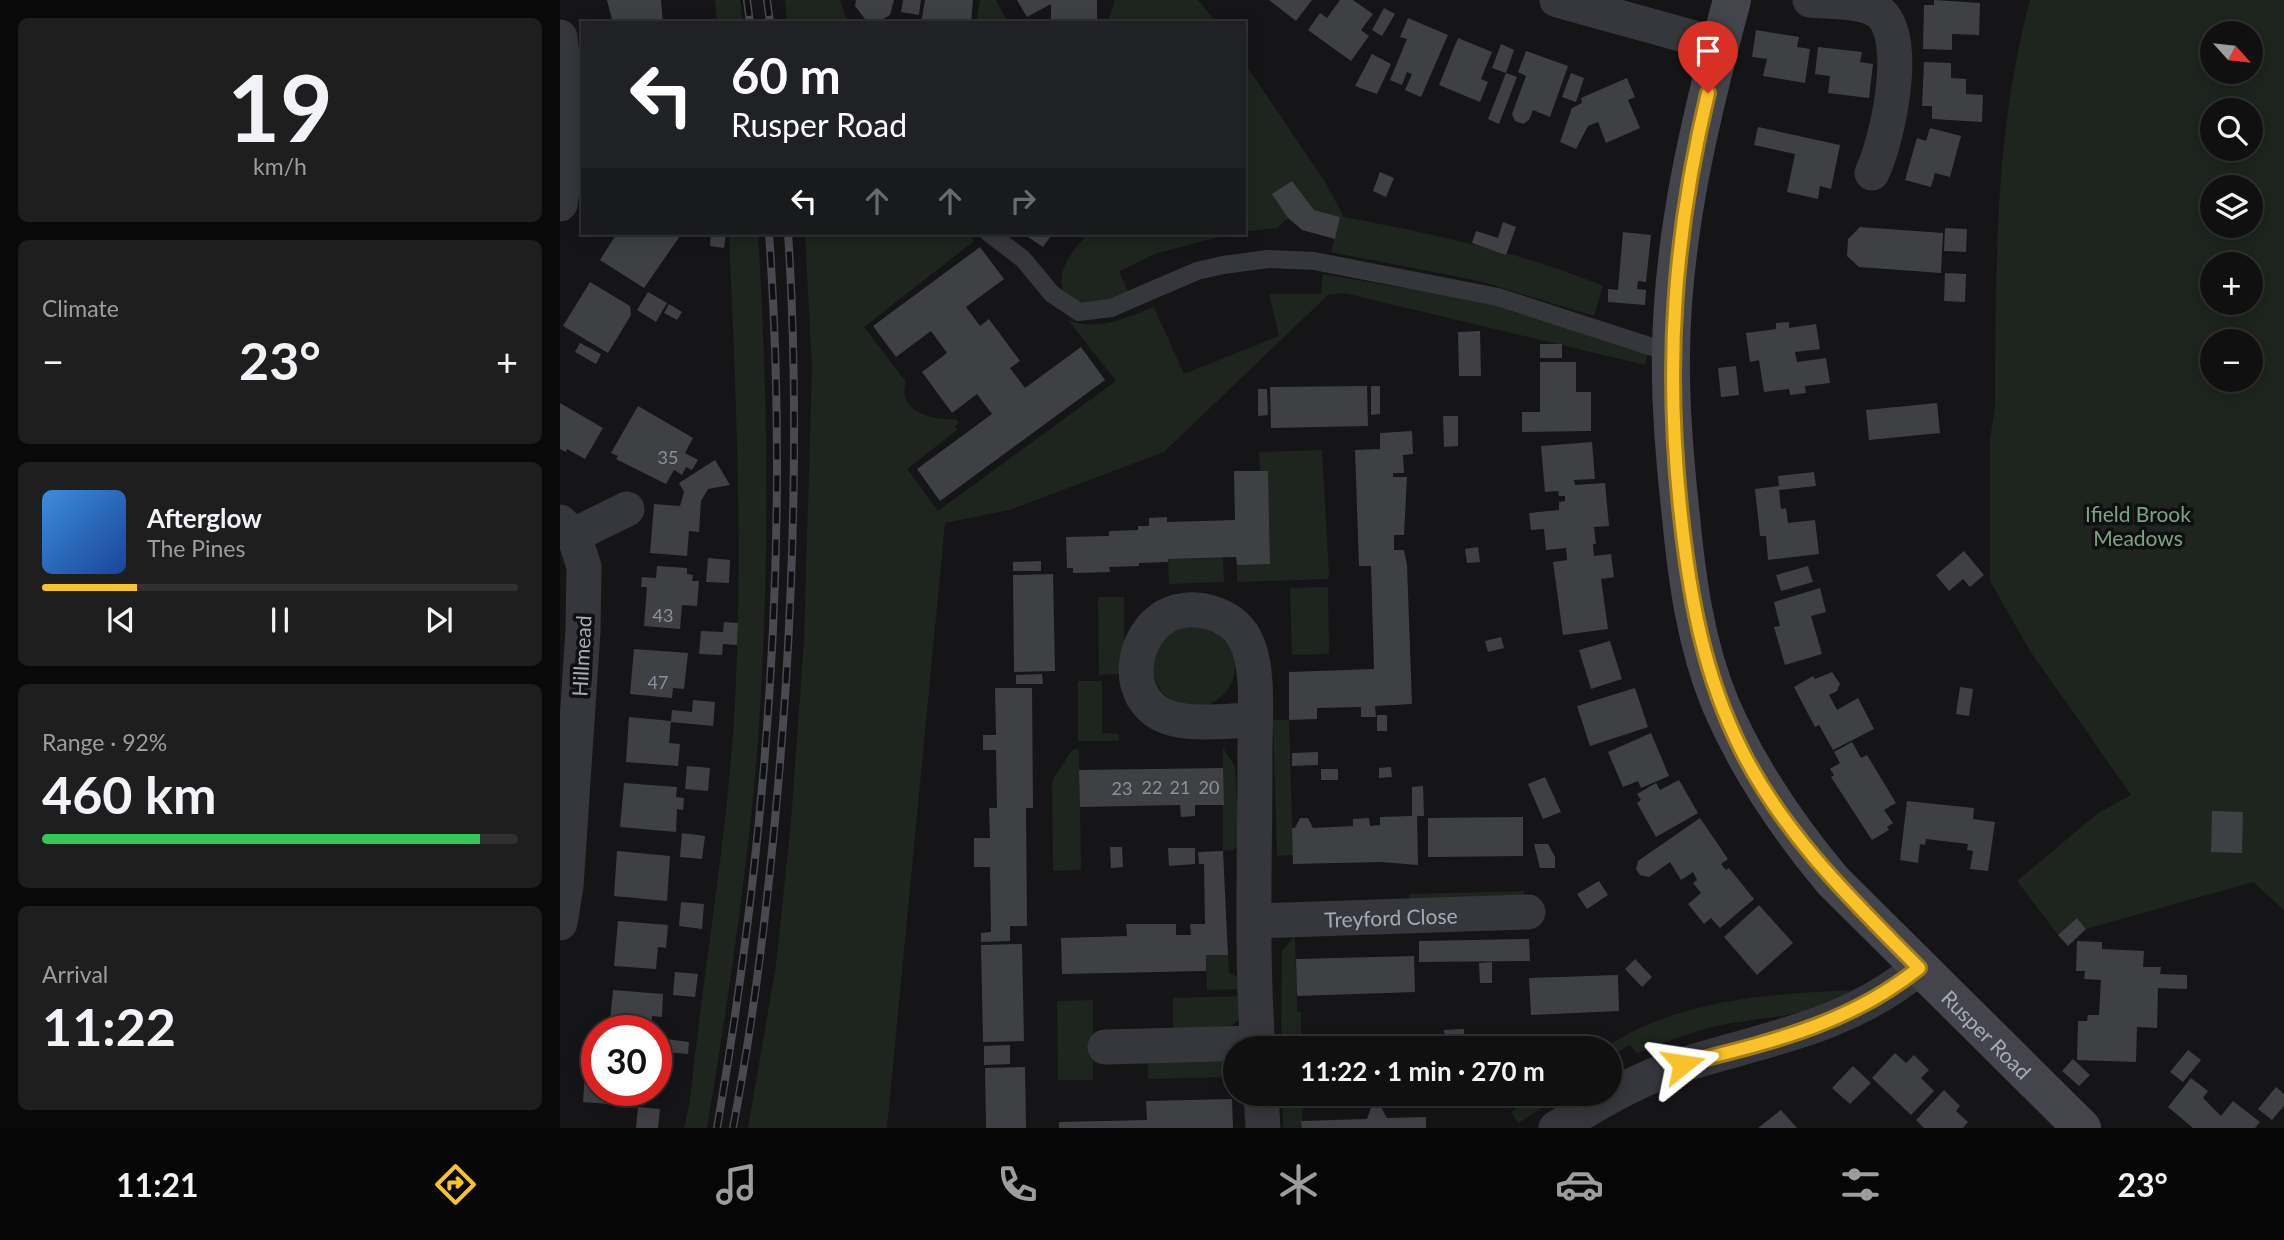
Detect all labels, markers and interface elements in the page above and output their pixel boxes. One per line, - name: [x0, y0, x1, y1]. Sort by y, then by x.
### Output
- pin: [1678, 21, 1738, 93]
- north arrow: [2200, 21, 2263, 84]
- map controls: [2200, 21, 2263, 392]
- icon: arrive: [1689, 32, 1727, 70]
- text: 60 m: [731, 46, 841, 104]
- icon: left: [616, 49, 707, 140]
- text: 19: [227, 52, 333, 161]
- button: search: [2200, 98, 2263, 161]
- text: Rusper Road: [731, 105, 907, 144]
- text: km/h: [253, 152, 307, 180]
- button: layers: [2200, 175, 2263, 238]
- icon: left: [785, 182, 823, 220]
- icon: ahead: [858, 182, 896, 220]
- icon: ahead: [931, 182, 969, 220]
- icon: right: [1004, 182, 1042, 220]
- button: +: [2200, 252, 2263, 315]
- text: Climate: [42, 294, 119, 322]
- text: 23°: [239, 329, 321, 391]
- button: −: [2200, 329, 2263, 392]
- text: −: [42, 338, 64, 384]
- text: +: [496, 338, 518, 384]
- house number: 35: [658, 446, 678, 468]
- park label: Ifield Brook Meadows: [2085, 501, 2191, 550]
- text: Afterglow: [147, 502, 262, 534]
- text: The Pines: [147, 534, 245, 562]
- icon: previous: [102, 601, 140, 639]
- icon: pause: [261, 601, 299, 639]
- icon: next: [420, 601, 458, 639]
- house number: 43: [653, 604, 673, 626]
- street label: Hillmead: [566, 615, 596, 697]
- house number: 47: [648, 671, 668, 693]
- text: Range · 92%: [42, 728, 167, 756]
- text: 460 km: [42, 763, 216, 825]
- house number: 22: [1142, 776, 1162, 798]
- house number: 21: [1170, 776, 1190, 798]
- house number: 20: [1199, 776, 1219, 798]
- house number: 23: [1112, 777, 1132, 799]
- street label: Treyford Close: [1324, 902, 1458, 931]
- text: Arrival: [42, 960, 108, 988]
- street label: Rusper Road: [1937, 984, 2037, 1083]
- text: 11:22: [42, 995, 176, 1057]
- speed limit sign: 30: [581, 1015, 672, 1106]
- position arrow: [1646, 1027, 1720, 1101]
- text: 11:22 · 1 min · 270 m: [1300, 1055, 1545, 1087]
- icon: directions: [431, 1160, 480, 1209]
- icon: music: [712, 1160, 761, 1209]
- icon: phone: [993, 1160, 1042, 1209]
- icon: climate: [1274, 1160, 1323, 1209]
- icon: car: [1555, 1160, 1604, 1209]
- icon: filters: [1836, 1160, 1885, 1209]
- text: 11:21: [116, 1165, 199, 1204]
- text: 23°: [2117, 1165, 2168, 1204]

